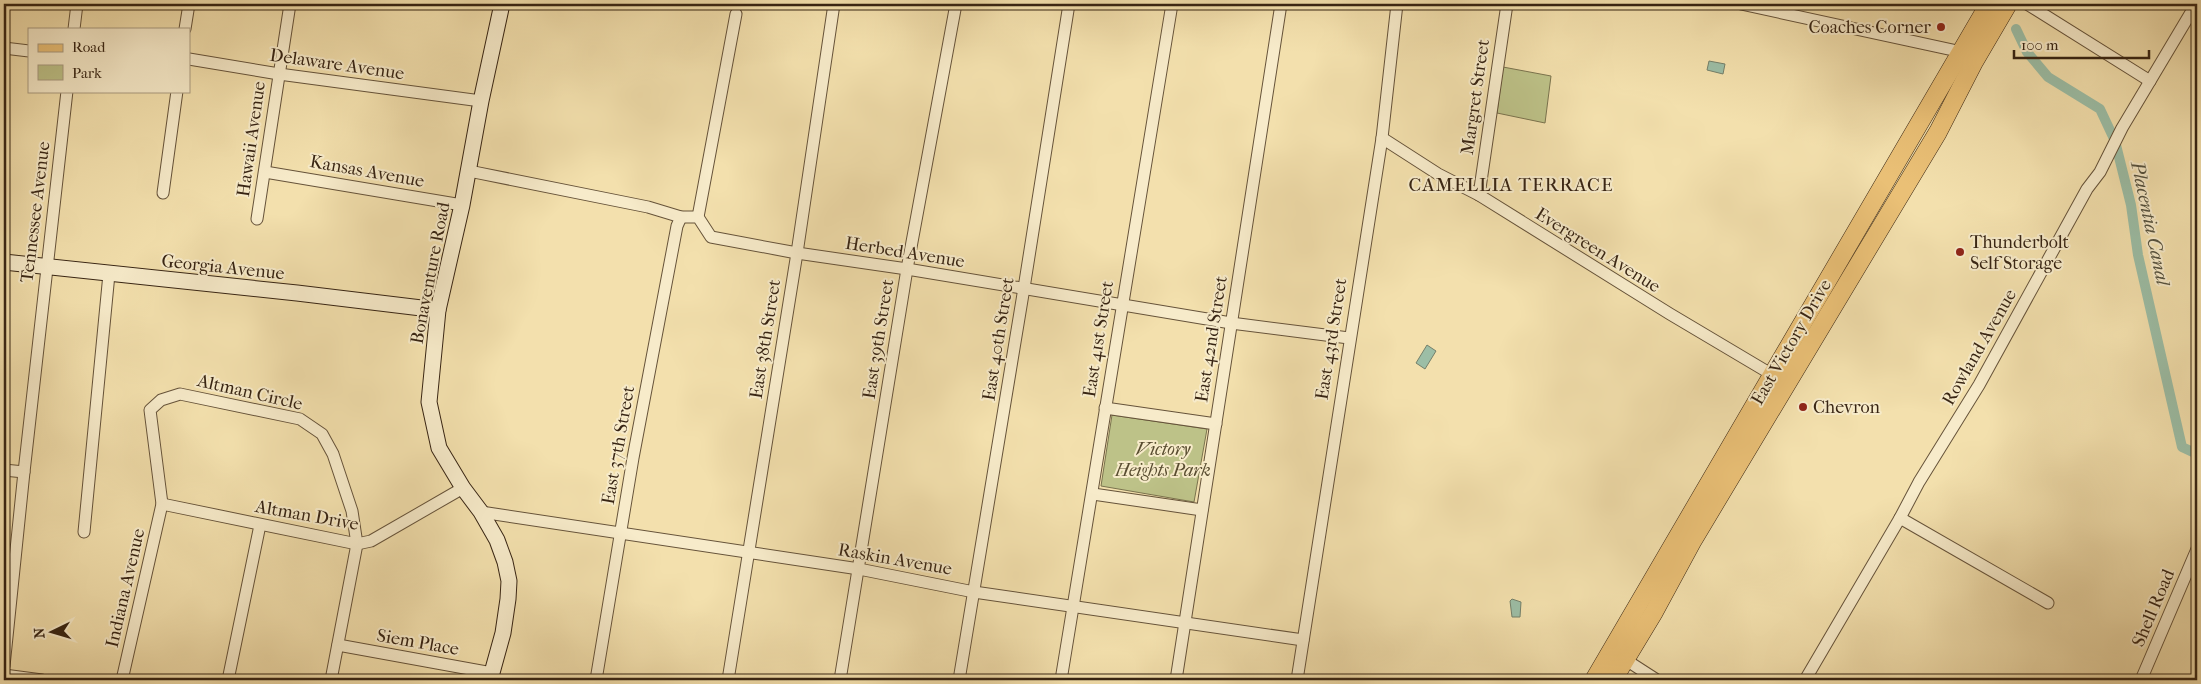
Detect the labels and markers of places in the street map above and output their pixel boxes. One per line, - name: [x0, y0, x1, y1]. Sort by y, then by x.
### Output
- place label: Coaches Corner: [1808, 17, 1931, 38]
- marker: Coaches Corner: [1935, 21, 1947, 33]
- place label: Thunderbolt Self Storage: [1970, 232, 2070, 274]
- marker: Thunderbolt Self Storage: [1954, 246, 1966, 258]
- place label: Chevron: [1813, 397, 1880, 418]
- marker: Chevron: [1797, 401, 1809, 413]

